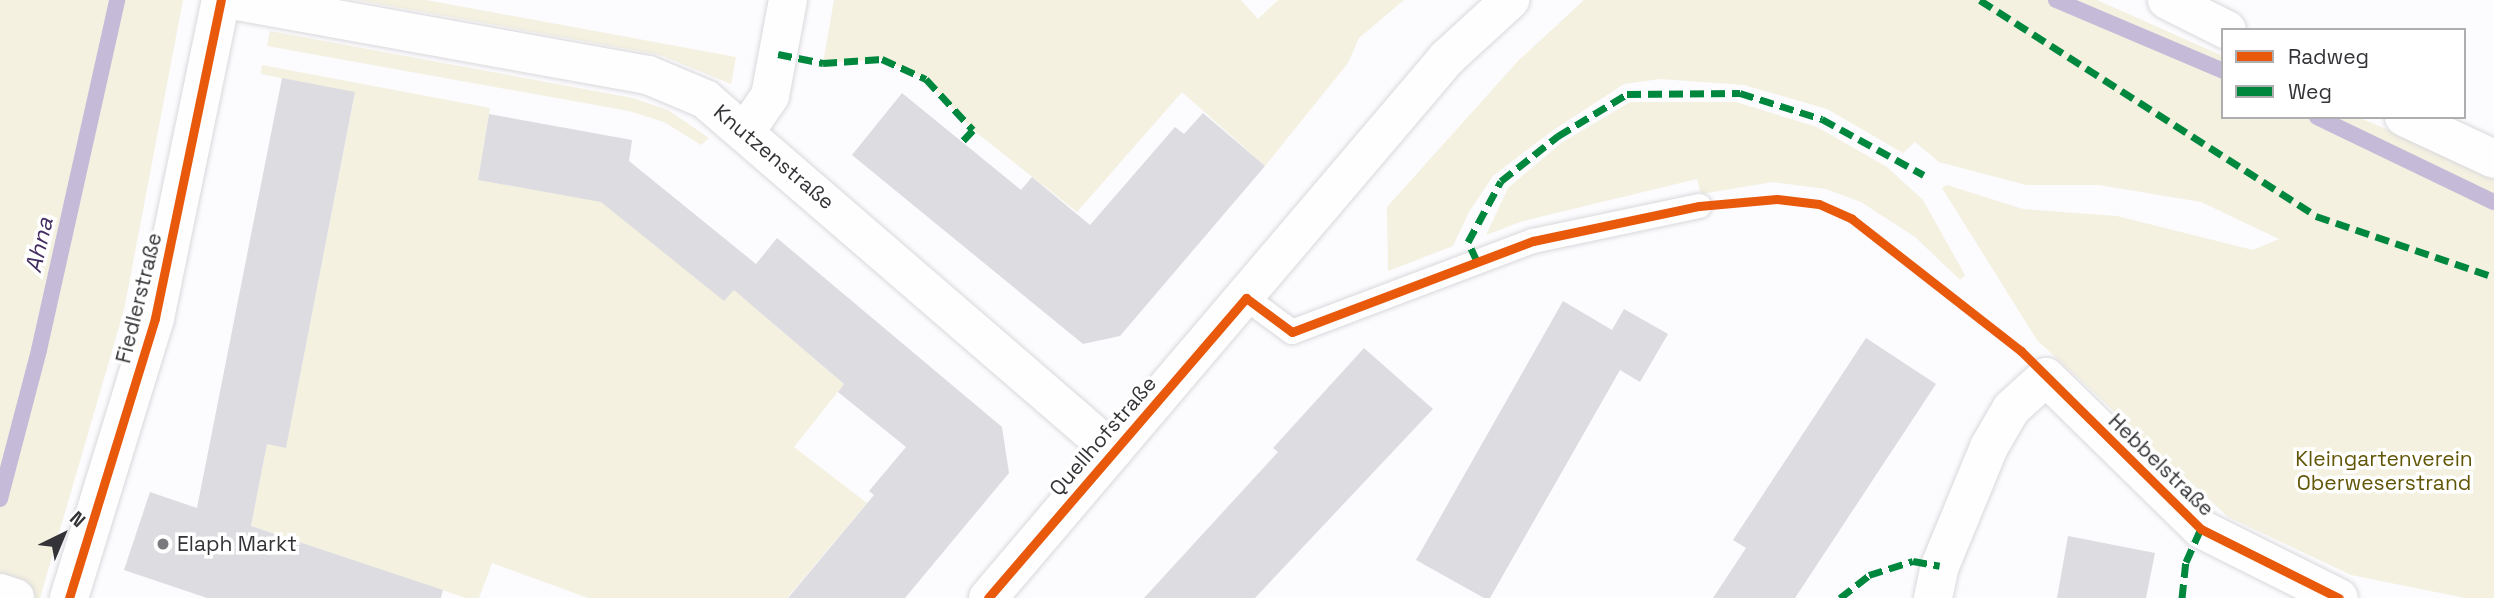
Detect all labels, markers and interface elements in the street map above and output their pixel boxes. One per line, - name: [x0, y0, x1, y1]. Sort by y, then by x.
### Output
- legend: [2221, 28, 2466, 119]
- text: Radweg: [2288, 43, 2369, 70]
- text: Weg: [2288, 78, 2332, 105]
- street label: Knutzenstraße: [709, 99, 839, 215]
- water label: Ahna: [19, 215, 59, 275]
- street label: Fiedlerstraße: [111, 230, 167, 366]
- street label: Quellhofstraße: [1044, 371, 1162, 501]
- street label: Hebbelstraße: [2103, 408, 2219, 522]
- park label: Kleingartenverein Oberweserstrand: [2295, 446, 2473, 496]
- north arrow: [28, 500, 98, 570]
- text: N: [64, 506, 91, 533]
- place label: Elaph Markt: [177, 531, 297, 557]
- marker: Elaph Markt: [155, 536, 171, 552]

